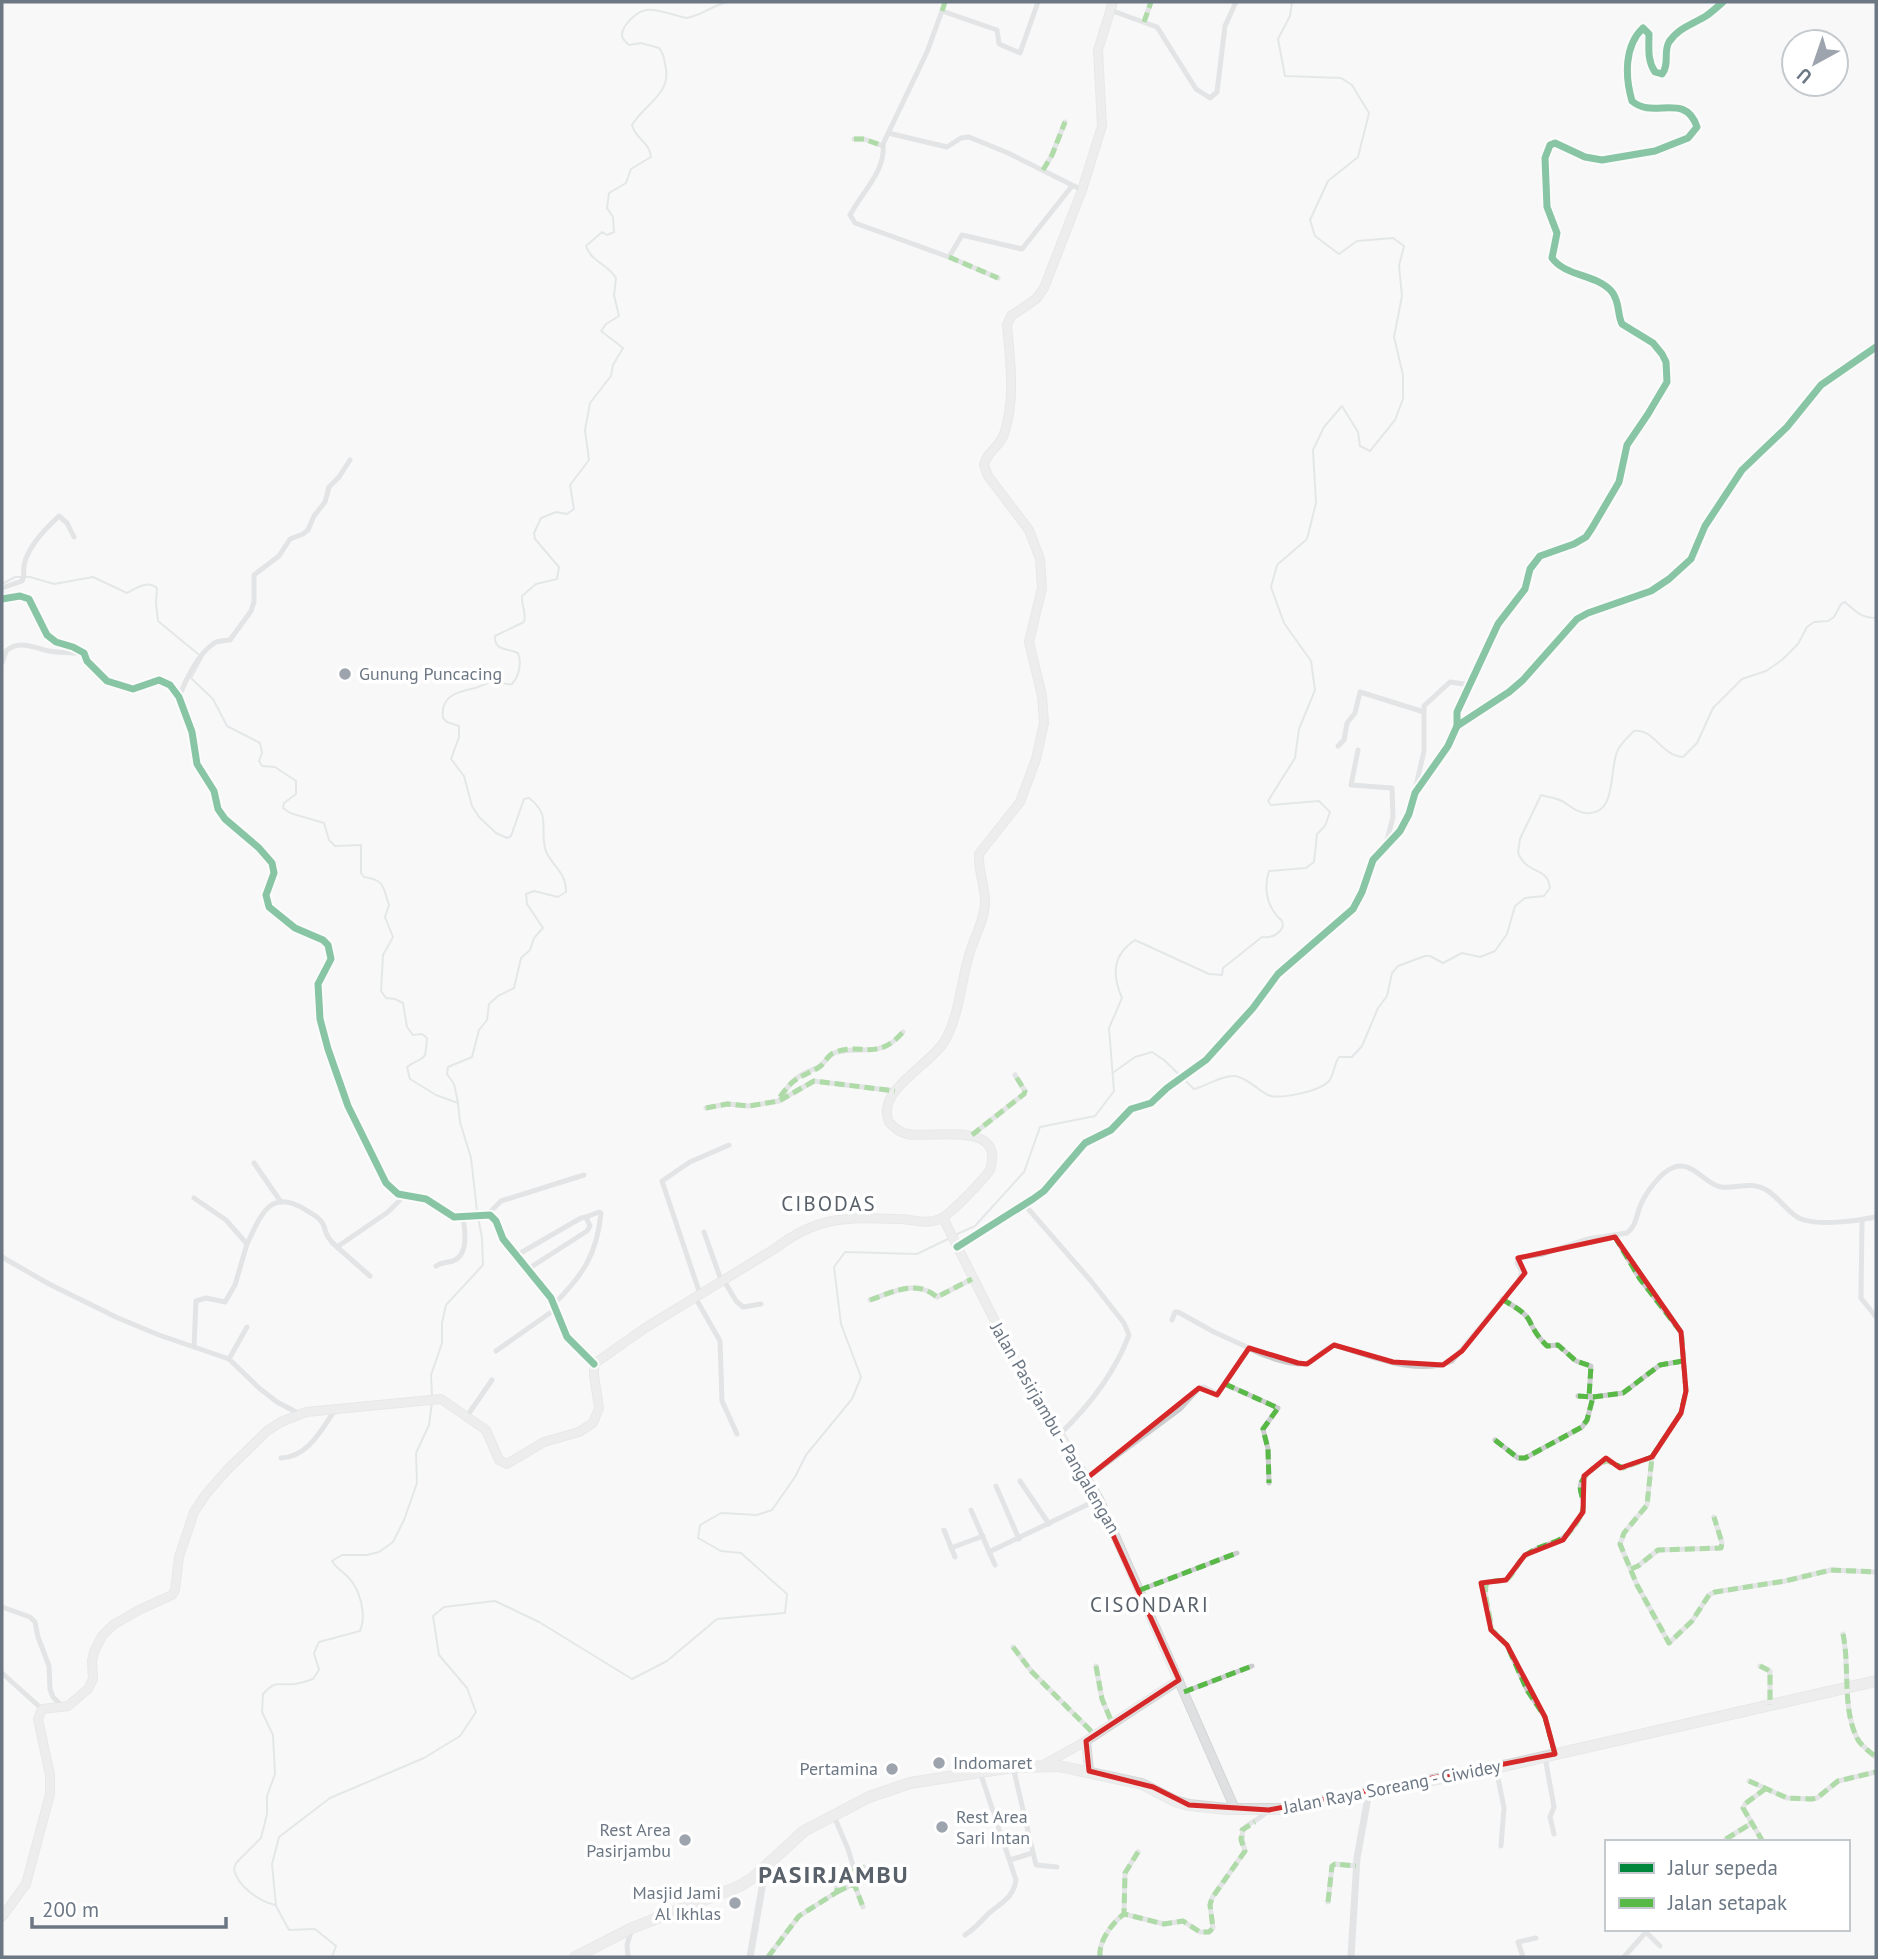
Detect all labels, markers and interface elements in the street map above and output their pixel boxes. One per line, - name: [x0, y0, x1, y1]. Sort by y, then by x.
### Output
- north arrow: [1780, 28, 1850, 98]
- text: U: [1792, 63, 1816, 89]
- place label: Gunung Puncacing: [359, 662, 502, 685]
- marker: Gunung Puncacing: [337, 666, 353, 682]
- district label: CIBODAS: [781, 1190, 877, 1217]
- street label: Jalan Pasirjambu - Pangalengan: [985, 1317, 1125, 1538]
- district label: CISONDARI: [1090, 1591, 1210, 1618]
- place label: Indomaret: [953, 1751, 1032, 1774]
- street label: Jalan Raya Soreang - Ciwidey: [1280, 1754, 1503, 1819]
- marker: Indomaret: [931, 1755, 947, 1771]
- place label: Pertamina: [800, 1757, 878, 1780]
- marker: Pertamina: [884, 1761, 900, 1777]
- place label: Rest Area Sari Intan: [956, 1805, 1030, 1849]
- place label: Rest Area Pasirjambu: [586, 1818, 671, 1862]
- marker: Rest Area Sari Intan: [934, 1819, 950, 1835]
- marker: Rest Area Pasirjambu: [677, 1832, 693, 1848]
- legend: [1605, 1840, 1850, 1931]
- text: Jalur sepeda: [1667, 1854, 1778, 1881]
- district label: PASIRJAMBU: [758, 1859, 910, 1890]
- place label: Masjid Jami Al Ikhlas: [633, 1881, 721, 1925]
- scale bar: [32, 1885, 226, 1929]
- text: Jalan setapak: [1667, 1889, 1787, 1916]
- marker: Masjid Jami Al Ikhlas: [727, 1895, 743, 1911]
- text: 200 m: [42, 1896, 99, 1923]

